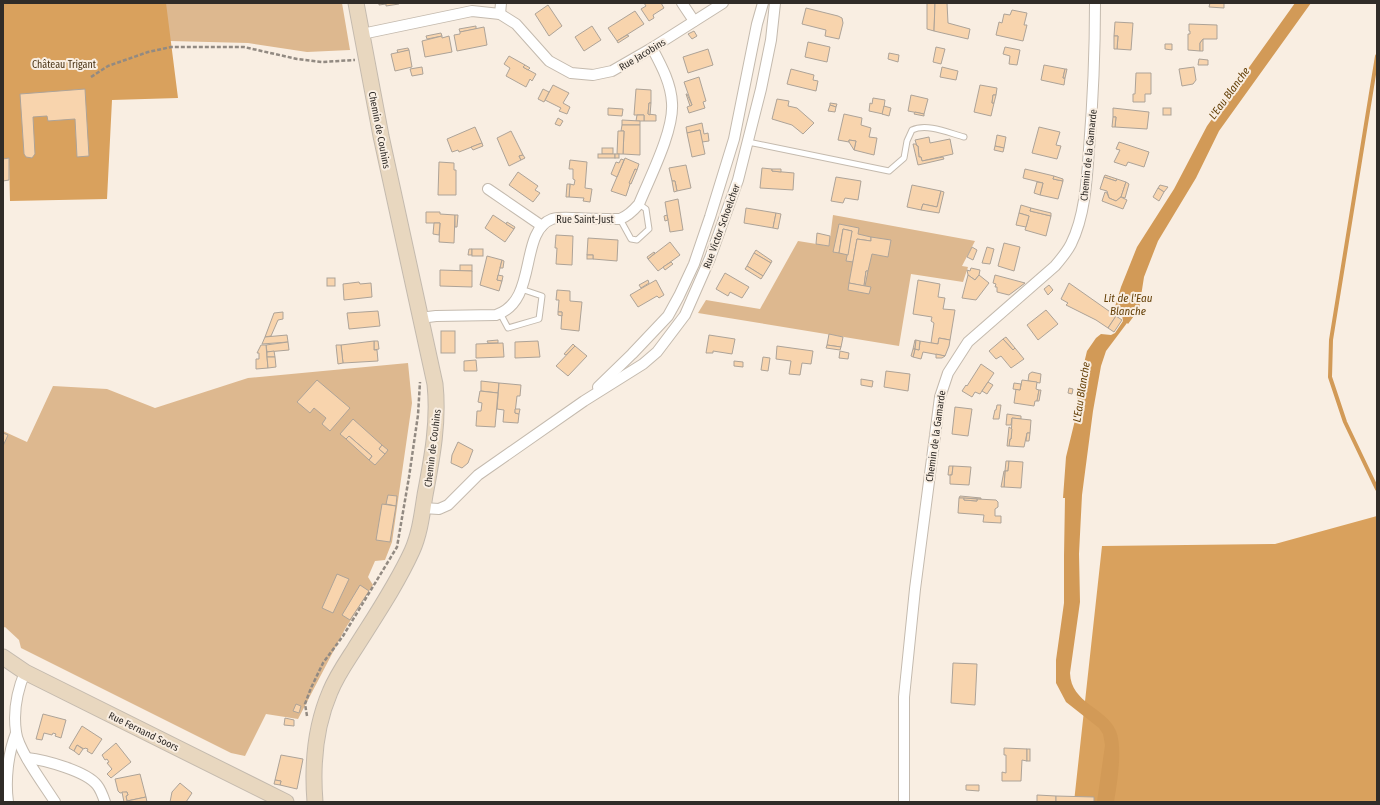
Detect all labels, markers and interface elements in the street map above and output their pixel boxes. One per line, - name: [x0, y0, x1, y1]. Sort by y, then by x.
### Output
- street label: Rue Jacobins: [617, 36, 668, 73]
- park label: Château Trigant: [32, 59, 97, 71]
- water label: L'Eau Blanche: [1206, 65, 1253, 122]
- street label: Chemin de Couhins: [366, 91, 392, 170]
- street label: Chemin de la Gamarde: [1078, 109, 1100, 202]
- street label: Rue Victor Schoelcher: [701, 182, 743, 270]
- street label: Rue Saint-Just: [556, 214, 615, 226]
- water label: Lit de l'Eau Blanche: [1104, 292, 1153, 318]
- water label: L'Eau Blanche: [1070, 361, 1093, 423]
- street label: Chemin de la Gamarde: [924, 390, 948, 483]
- street label: Chemin de Couhins: [422, 408, 444, 488]
- street label: Rue Fernand Soors: [106, 710, 181, 754]

